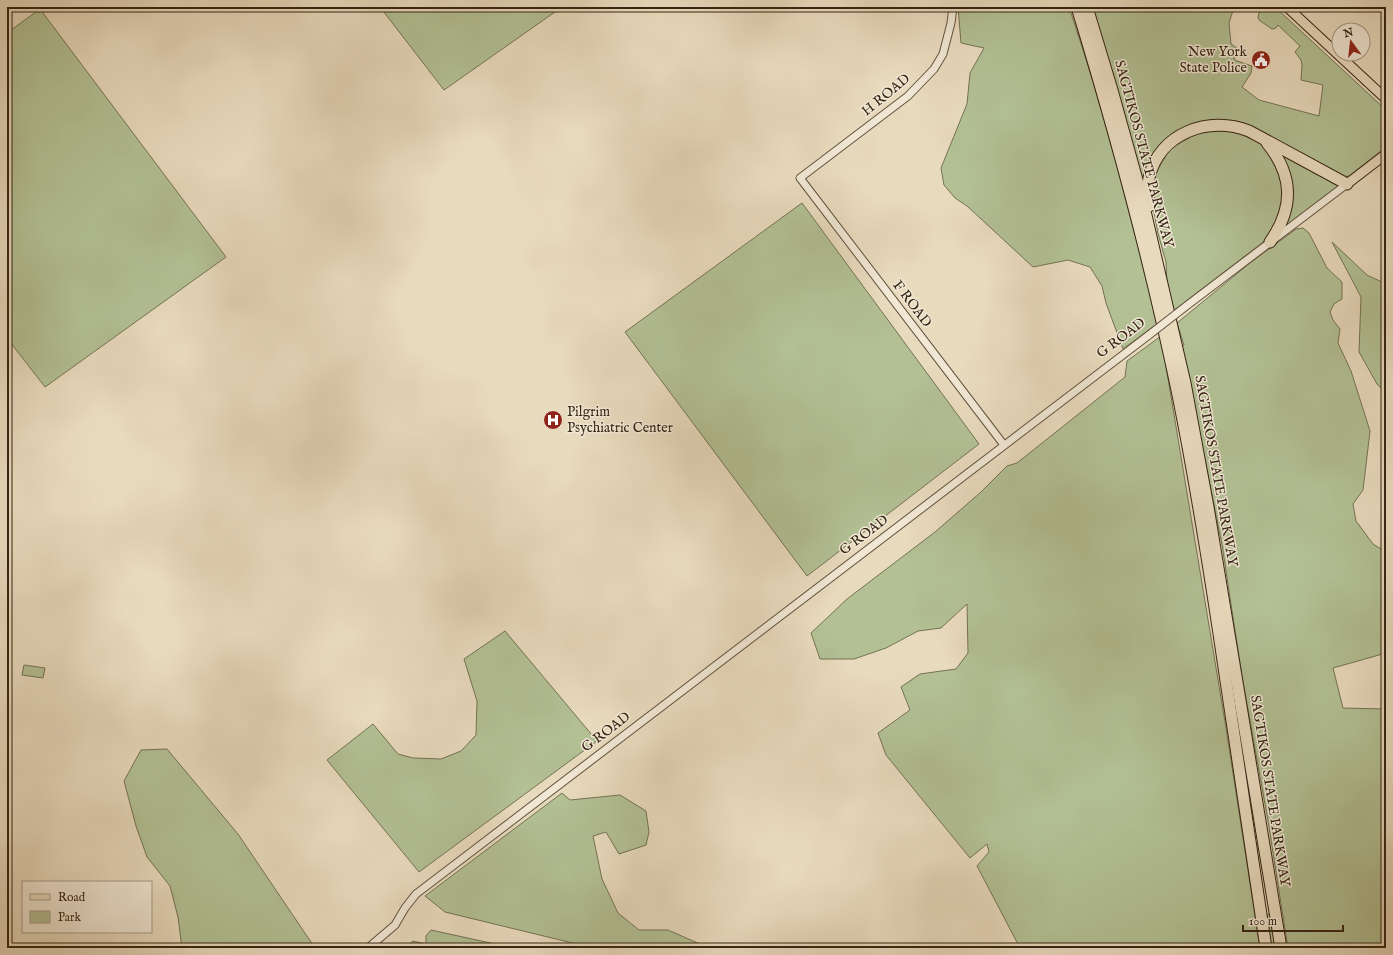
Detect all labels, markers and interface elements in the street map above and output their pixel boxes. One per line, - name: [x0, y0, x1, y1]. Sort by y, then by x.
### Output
- north arrow: [1331, 22, 1371, 62]
- text: N: [1341, 25, 1356, 42]
- place label: New York State Police: [1179, 43, 1248, 77]
- public building icon: New York State Police: [1250, 49, 1272, 71]
- street label: SAGTIKOS STATE PARKWAY: [1110, 58, 1178, 251]
- street label: H ROAD: [858, 70, 914, 120]
- street label: F ROAD: [888, 277, 936, 331]
- street label: G ROAD: [1093, 314, 1149, 362]
- street label: SAGTIKOS STATE PARKWAY: [1190, 374, 1242, 569]
- place label: Pilgrim Psychiatric Center: [567, 403, 673, 437]
- hospital icon: Pilgrim Psychiatric Center: [542, 409, 564, 431]
- street label: G ROAD: [836, 511, 892, 559]
- street label: SAGTIKOS STATE PARKWAY: [1246, 694, 1294, 889]
- street label: G ROAD: [578, 708, 634, 756]
- legend: [22, 881, 152, 933]
- text: Road: [58, 890, 86, 905]
- scale bar: [1243, 907, 1343, 933]
- text: Park: [58, 910, 81, 925]
- text: 100 m: [1249, 914, 1277, 929]

